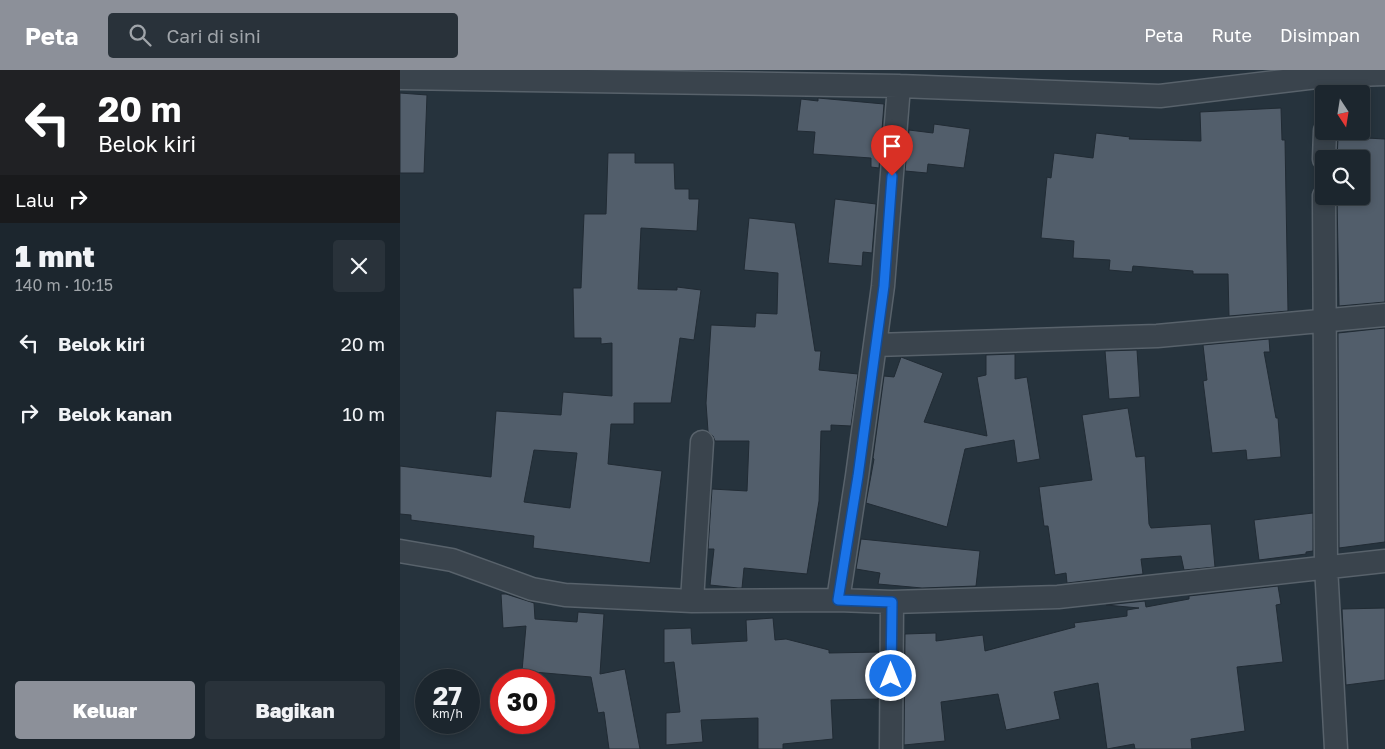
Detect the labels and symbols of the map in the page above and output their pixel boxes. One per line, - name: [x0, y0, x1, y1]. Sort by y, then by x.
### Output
- north arrow: [1315, 85, 1370, 140]
- pin: [871, 125, 913, 176]
- position arrow: [864, 649, 916, 701]
- speed limit sign: 30: [490, 669, 555, 734]

